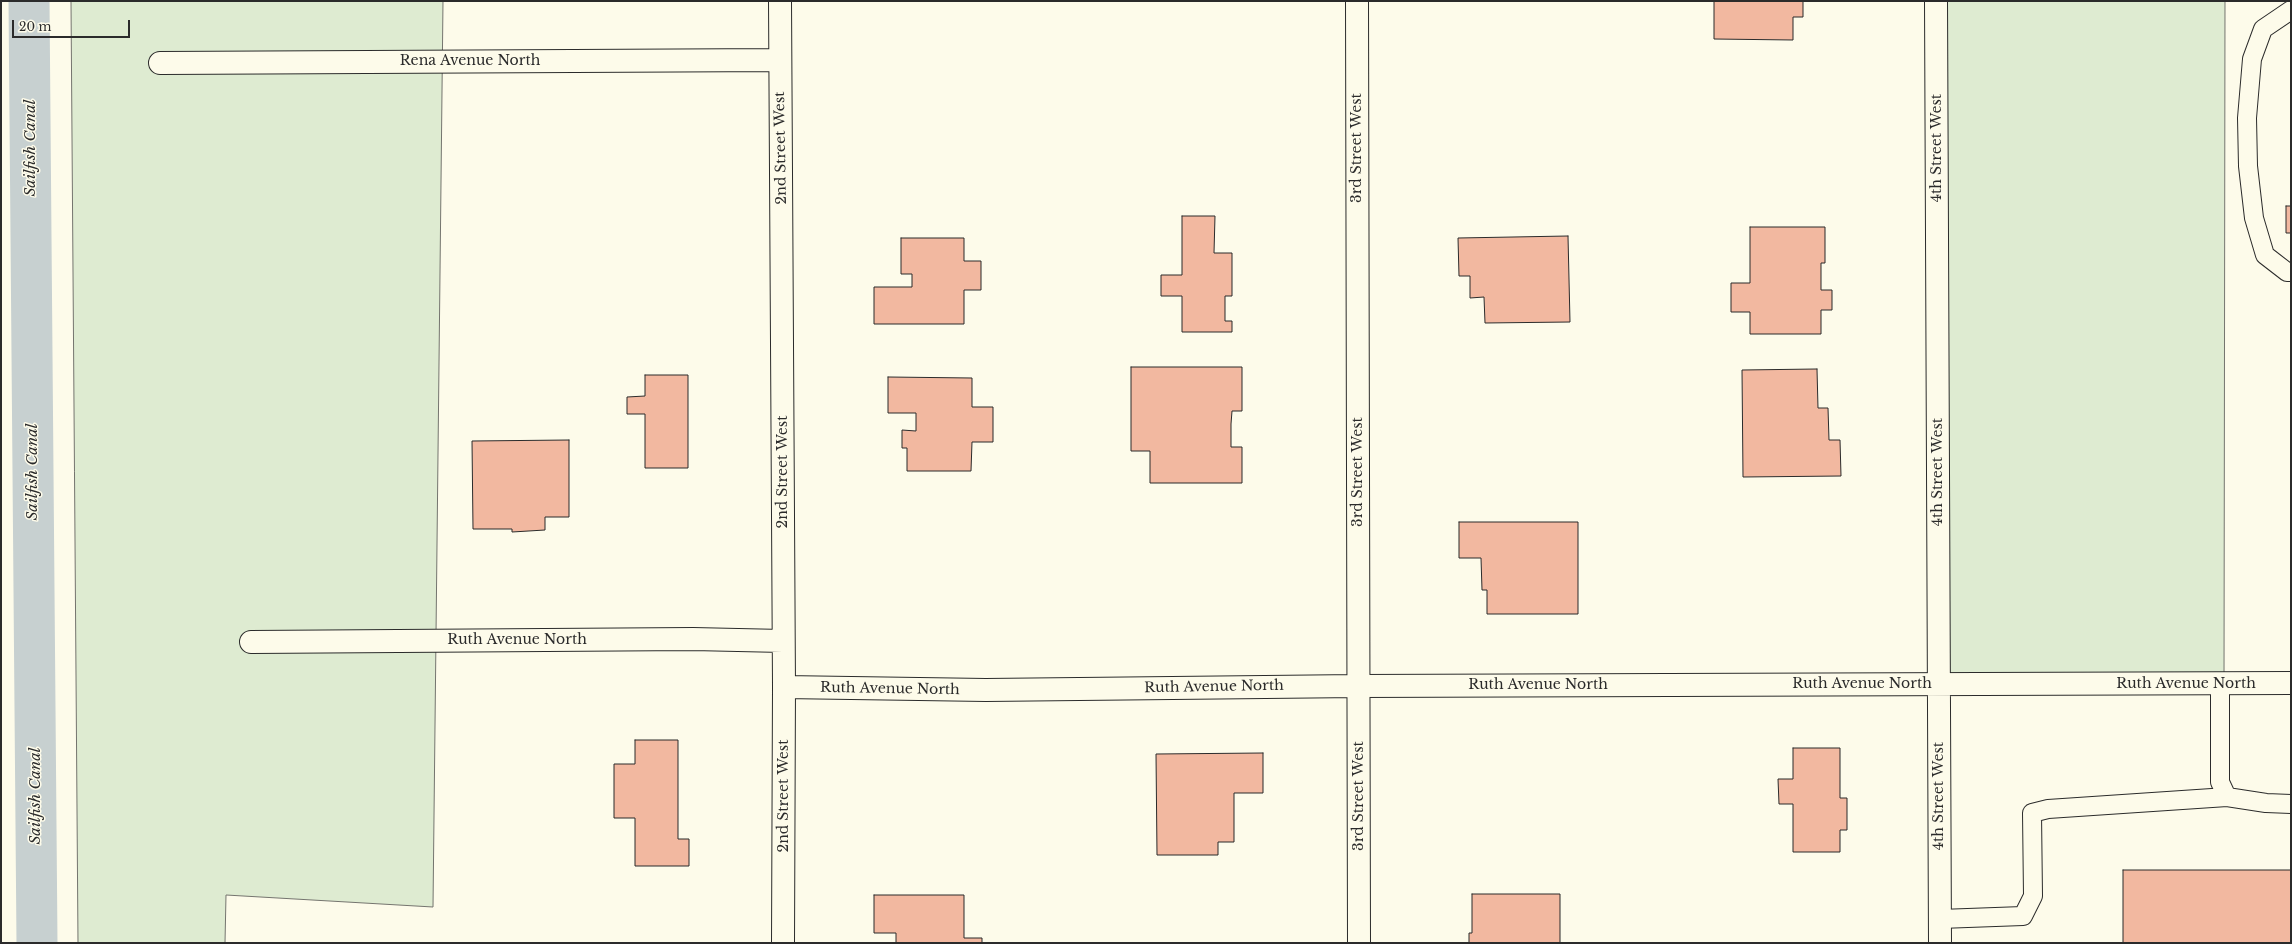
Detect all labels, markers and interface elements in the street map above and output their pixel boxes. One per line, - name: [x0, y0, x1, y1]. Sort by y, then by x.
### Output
- scale bar: [14, 12, 132, 38]
- text: 20 m: [19, 19, 51, 34]
- street label: Rena Avenue North: [400, 53, 540, 69]
- street label: 2nd Street West: [772, 91, 790, 205]
- street label: 3rd Street West: [1349, 93, 1365, 203]
- street label: 4th Street West: [1929, 94, 1945, 202]
- water label: Sailfish Canal: [22, 99, 40, 197]
- street label: 2nd Street West: [775, 416, 791, 528]
- street label: 3rd Street West: [1350, 417, 1366, 527]
- street label: 4th Street West: [1930, 418, 1946, 526]
- water label: Sailfish Canal: [24, 423, 42, 521]
- street label: Ruth Avenue North: [447, 632, 587, 648]
- street label: Ruth Avenue North: [1792, 676, 1932, 692]
- street label: Ruth Avenue North: [2116, 676, 2256, 692]
- street label: Ruth Avenue North: [1144, 677, 1284, 697]
- street label: Ruth Avenue North: [1468, 677, 1608, 693]
- street label: Ruth Avenue North: [820, 679, 960, 699]
- street label: 2nd Street West: [776, 740, 792, 852]
- street label: 3rd Street West: [1351, 741, 1367, 851]
- street label: 4th Street West: [1931, 742, 1947, 850]
- water label: Sailfish Canal: [27, 747, 45, 845]

